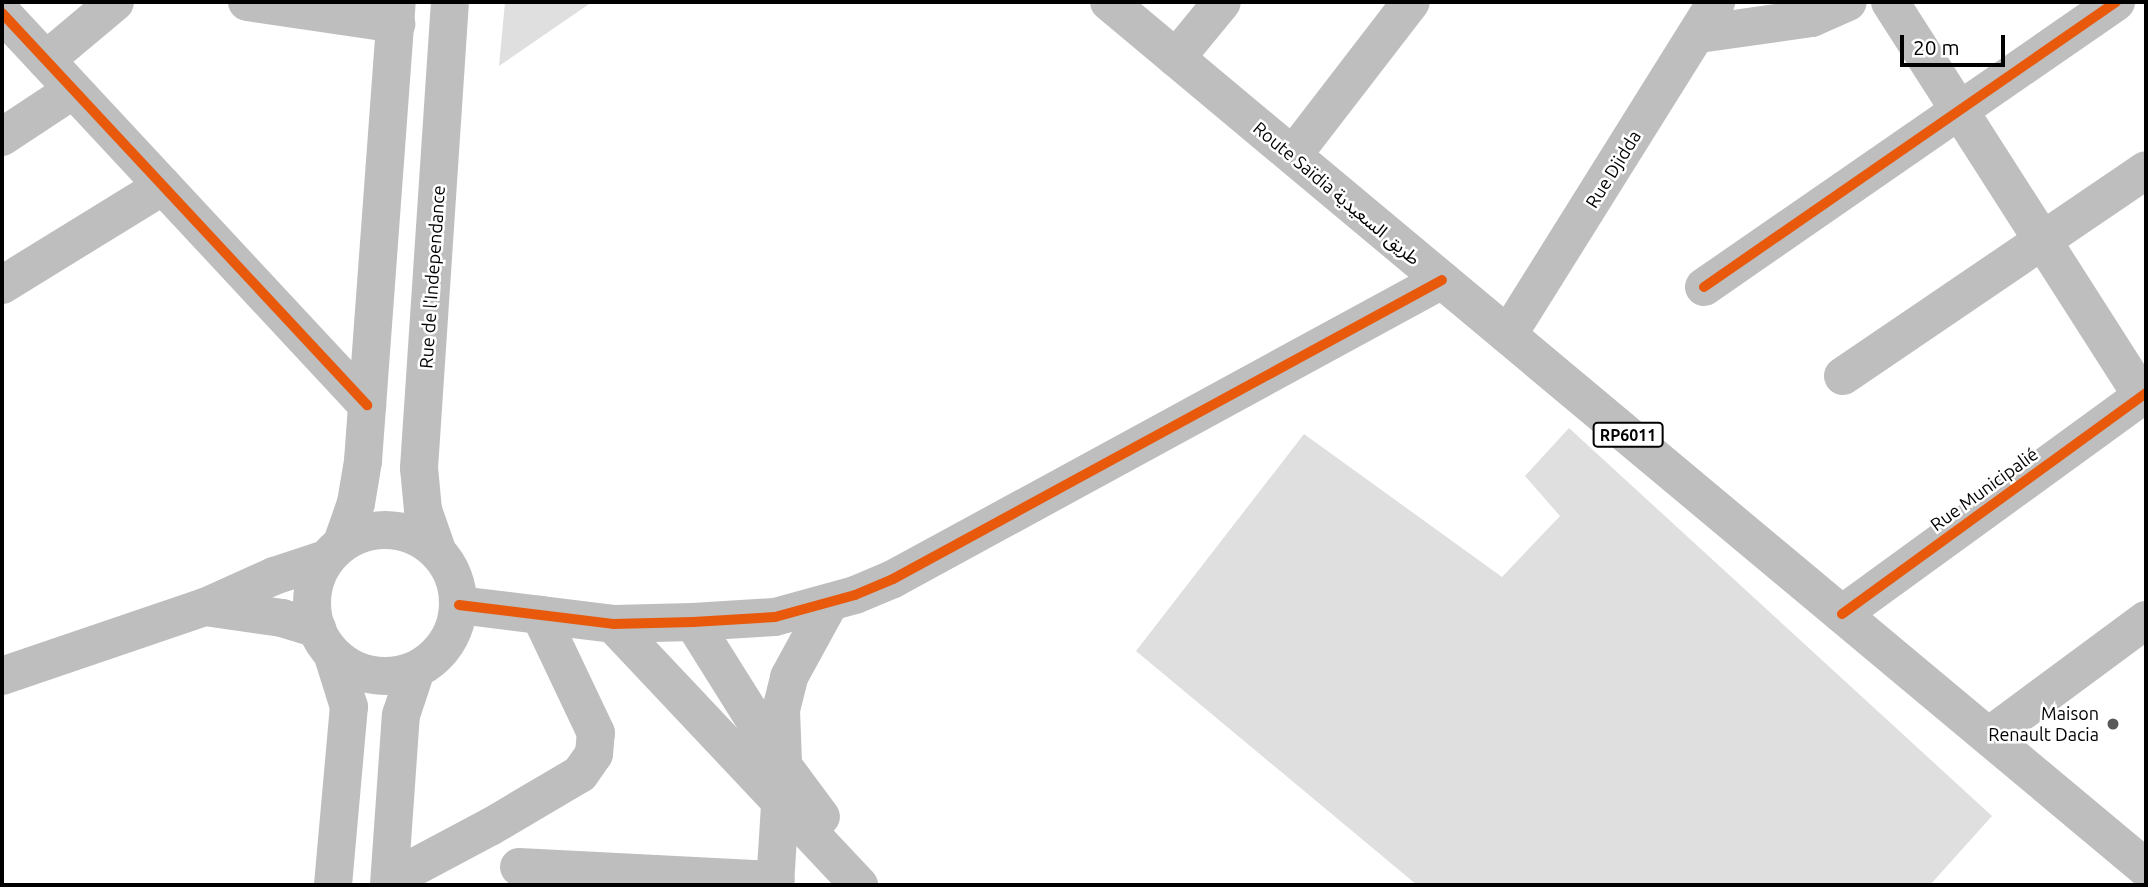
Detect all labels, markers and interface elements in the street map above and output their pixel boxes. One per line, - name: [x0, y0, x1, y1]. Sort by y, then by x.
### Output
- scale bar: [1903, 21, 2008, 65]
- text: 20 m: [1913, 35, 1960, 59]
- street label: Route Saïdia طريق السعيدية: [1249, 117, 1425, 269]
- street label: Rue Djidda: [1581, 126, 1645, 212]
- street label: Rue de l'Independance: [415, 185, 449, 369]
- road number: RP6011: [1591, 422, 1665, 448]
- street label: Rue Municipalié: [1926, 443, 2042, 535]
- place label: Maison Renault Dacia: [1988, 703, 2099, 746]
- marker: Maison Renault Dacia: [2105, 716, 2121, 732]

